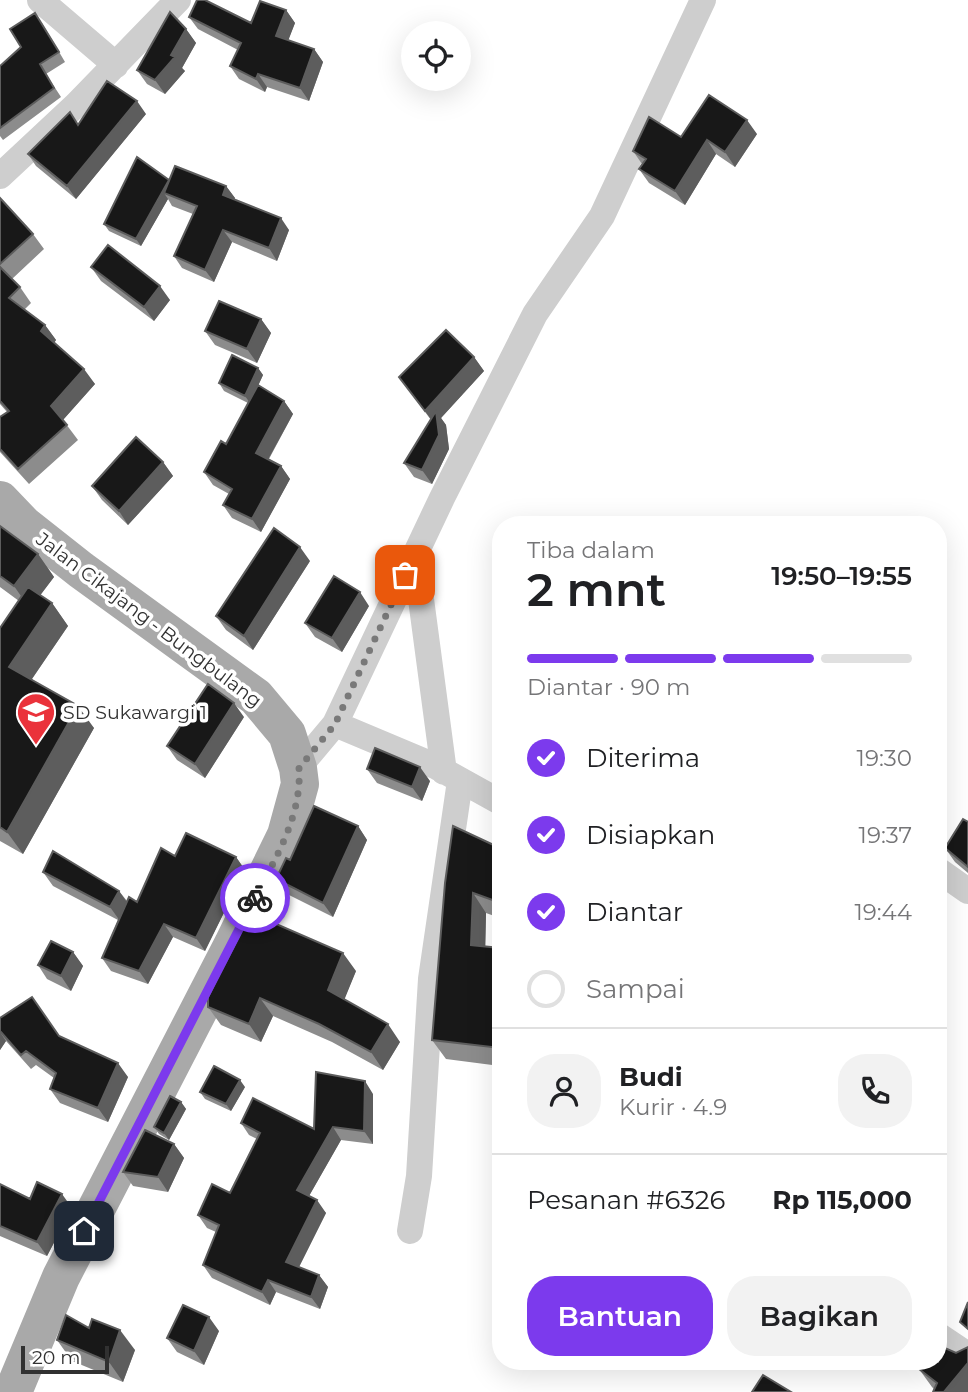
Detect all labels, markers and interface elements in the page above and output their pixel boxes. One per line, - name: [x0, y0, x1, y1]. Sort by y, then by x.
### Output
- map controls: [401, 21, 471, 91]
- button: locate: [401, 21, 471, 91]
- street label: Jalan Cikajang - Bungbulang: [31, 527, 266, 712]
- text: Tiba dalam: [527, 536, 655, 564]
- pin: [375, 545, 435, 605]
- icon: bag: [386, 556, 424, 594]
- text: 19:50–19:55: [771, 560, 912, 592]
- text: 2 mnt: [527, 561, 666, 618]
- text: Diantar · 90 m: [527, 673, 690, 701]
- school or university icon: SD Sukawargi 1: [15, 691, 57, 746]
- place label: SD Sukawargi 1: [63, 701, 207, 724]
- icon: check: [527, 739, 565, 777]
- text: Diterima: [586, 742, 700, 774]
- text: 19:30: [857, 744, 912, 772]
- icon: check: [527, 816, 565, 854]
- text: Disiapkan: [586, 819, 715, 851]
- text: 19:37: [859, 821, 912, 849]
- courier: [220, 863, 290, 933]
- icon: bike: [236, 879, 274, 917]
- icon: check: [527, 893, 565, 931]
- text: Diantar: [586, 896, 683, 928]
- text: 19:44: [854, 898, 912, 926]
- text: Sampai: [586, 973, 685, 1005]
- button: person: [527, 1054, 601, 1128]
- button: phone: [838, 1054, 912, 1128]
- text: Budi: [619, 1061, 683, 1093]
- text: Kurir · 4.9: [619, 1093, 727, 1121]
- text: Pesanan #6326: [527, 1184, 725, 1216]
- text: Rp 115,000: [772, 1184, 912, 1216]
- pin: [54, 1201, 114, 1261]
- icon: home: [65, 1212, 103, 1250]
- button: Bantuan: [527, 1276, 713, 1356]
- button: Bagikan: [727, 1276, 912, 1356]
- scale bar: [21, 1343, 108, 1375]
- text: 20 m: [32, 1346, 80, 1369]

